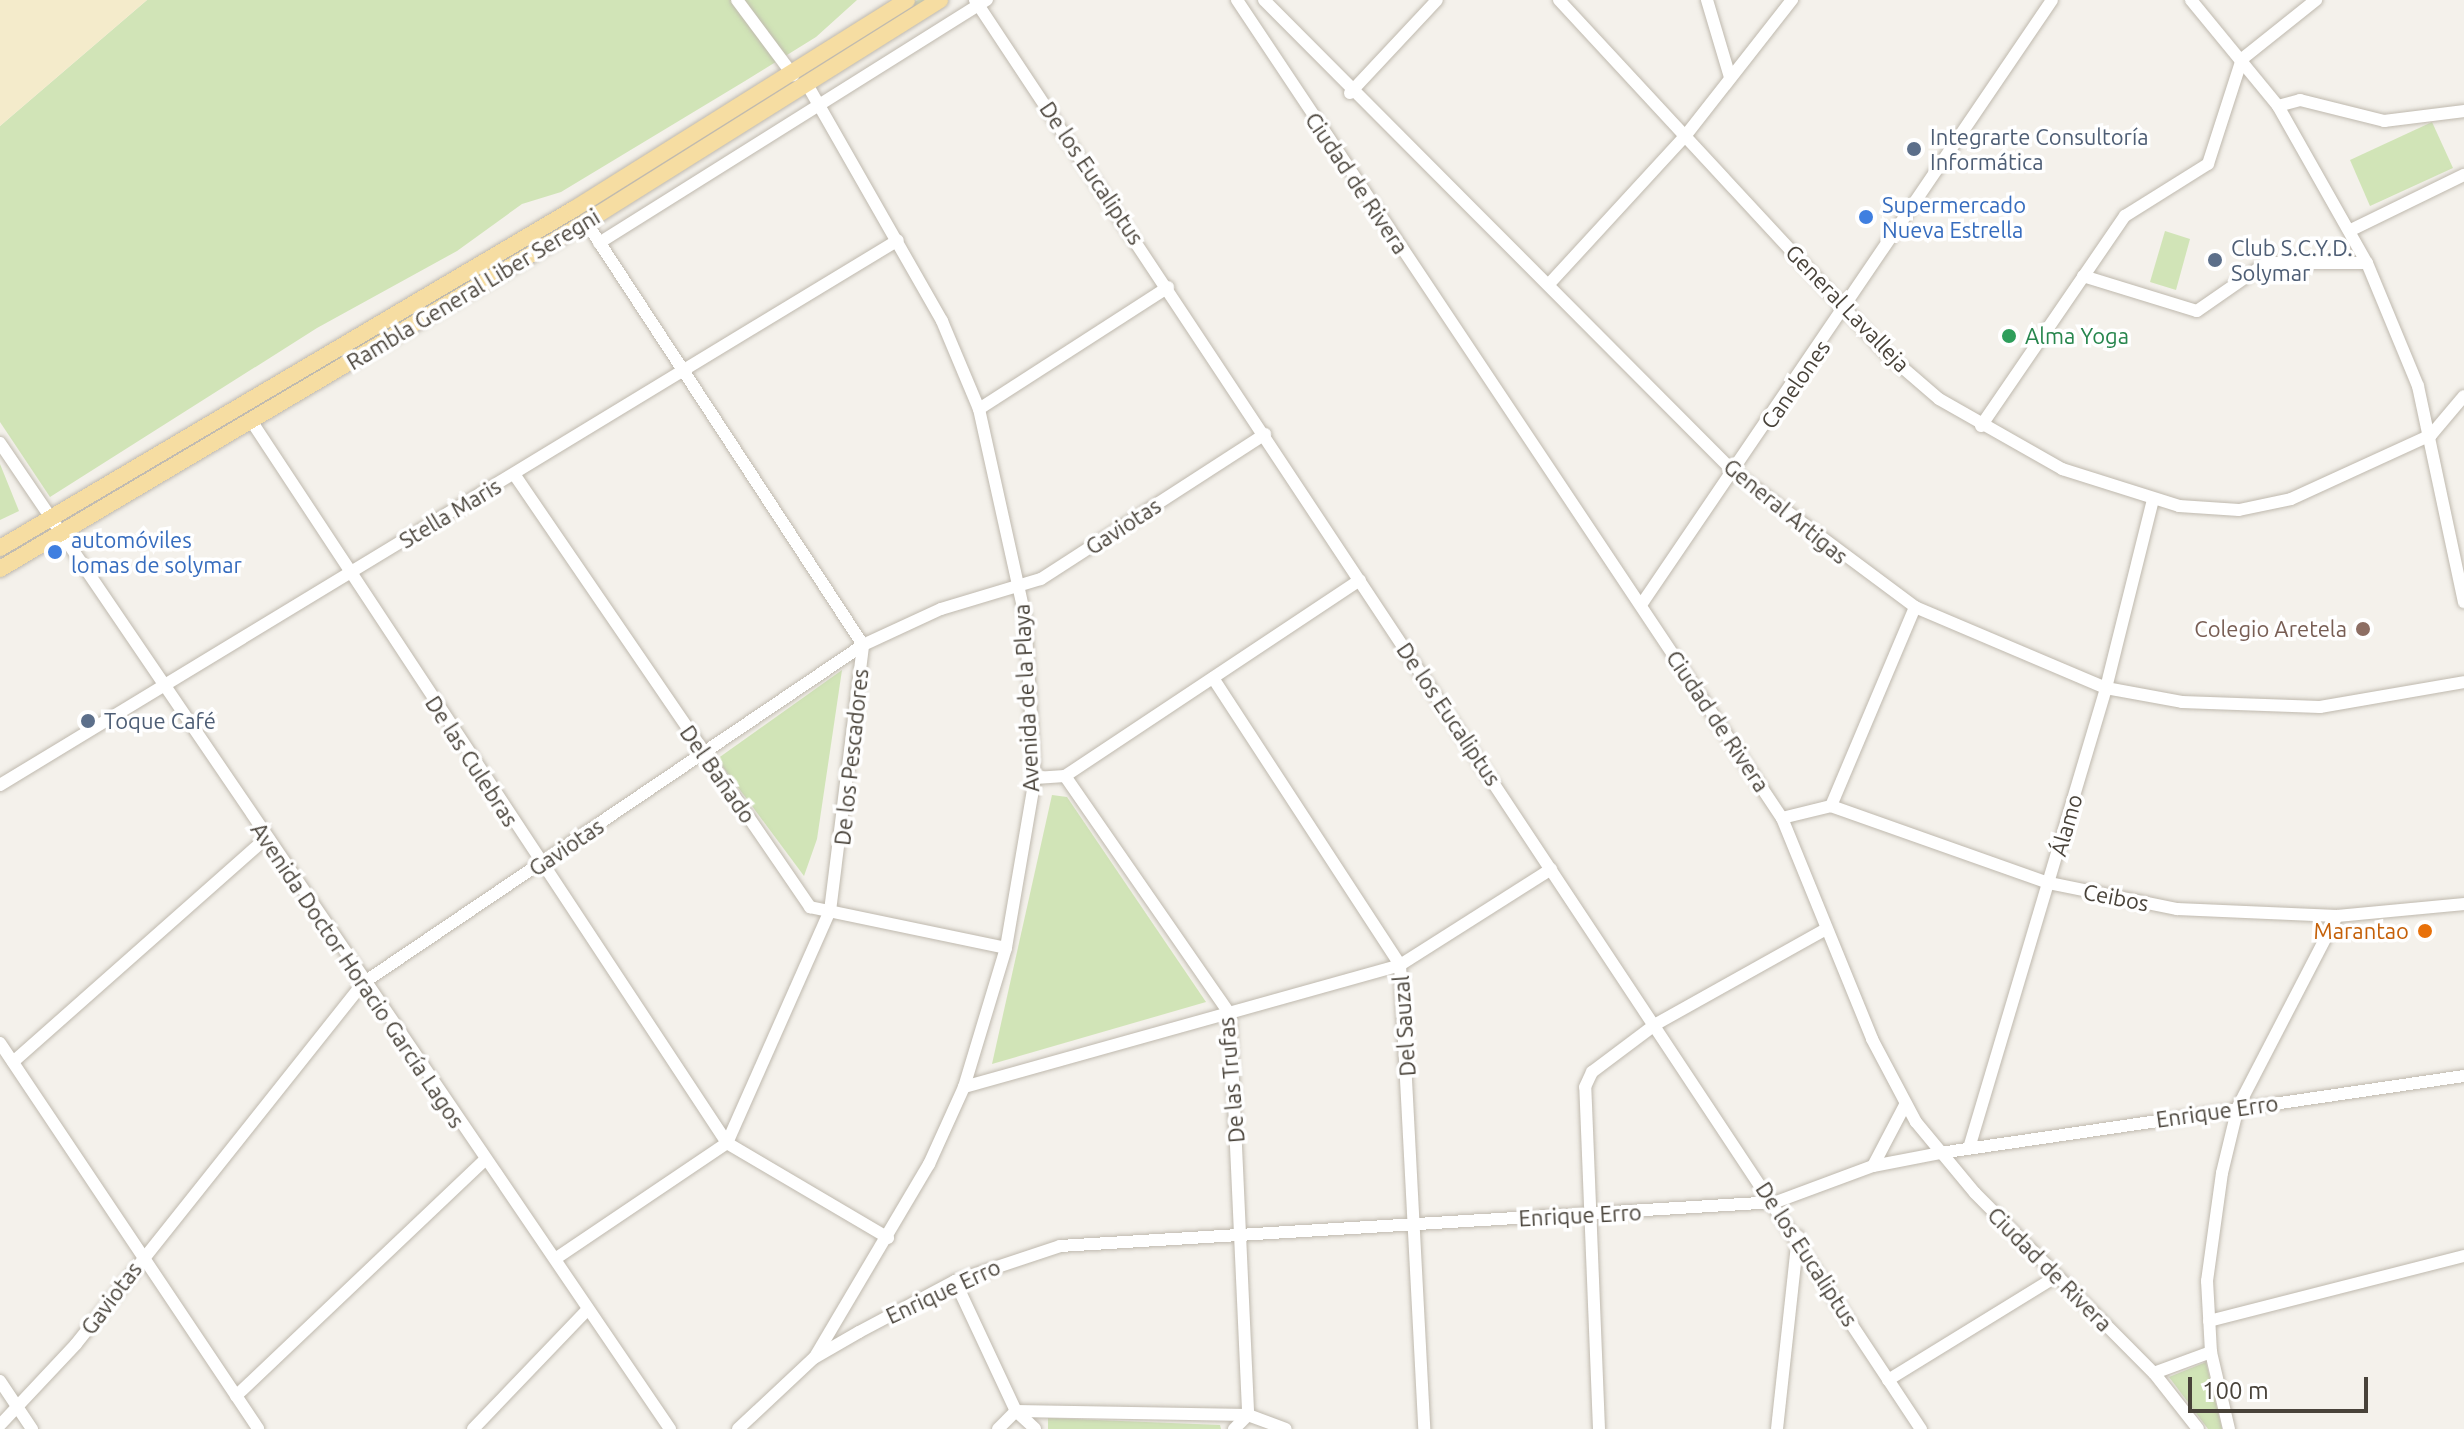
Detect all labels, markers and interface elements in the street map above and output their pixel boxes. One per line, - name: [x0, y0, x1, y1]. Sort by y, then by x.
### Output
- street label: De los Eucaliptus: [1034, 96, 1150, 250]
- street label: Ciudad de Rivera: [1300, 107, 1414, 259]
- place label: Integrarte Consultoría Informática: [1930, 123, 2149, 174]
- marker: Integrarte Consultoría Informática: [1905, 140, 1923, 158]
- place label: Supermercado Nueva Estrella: [1882, 191, 2026, 242]
- street label: Rambla General Liber Seregni: [342, 203, 604, 375]
- marker: Supermercado Nueva Estrella: [1857, 208, 1875, 226]
- place label: Club S.C.Y.D. Solymar: [2231, 234, 2353, 286]
- street label: General Lavalleja: [1781, 239, 1915, 377]
- marker: Club S.C.Y.D. Solymar: [2206, 251, 2224, 269]
- place label: Alma Yoga: [2025, 323, 2129, 349]
- marker: Alma Yoga: [2000, 327, 2018, 345]
- street label: Canelones: [1755, 334, 1835, 434]
- street label: General Artigas: [1719, 453, 1853, 569]
- street label: Stella Maris: [394, 472, 506, 554]
- street label: Gaviotas: [1080, 492, 1166, 560]
- place label: automóviles lomas de solymar: [71, 526, 242, 578]
- marker: automóviles lomas de solymar: [46, 543, 64, 561]
- street label: Avenida de la Playa: [1008, 603, 1044, 793]
- place label: Colegio Aretela: [2194, 616, 2347, 642]
- marker: Colegio Aretela: [2354, 620, 2372, 638]
- street label: De los Eucaliptus: [1391, 637, 1507, 791]
- street label: Ciudad de Rivera: [1661, 645, 1775, 797]
- street label: De los Pescadores: [829, 667, 873, 847]
- street label: De las Culebras: [420, 691, 524, 831]
- place label: Toque Café: [104, 708, 216, 734]
- marker: Toque Café: [79, 712, 97, 730]
- street label: Del Bañado: [675, 720, 761, 828]
- street label: Álamo: [2045, 791, 2087, 859]
- street label: Gaviotas: [524, 812, 608, 882]
- street label: Avenida Doctor Horacio García Lagos: [246, 817, 470, 1133]
- street label: Ceibos: [2081, 878, 2151, 916]
- place label: Marantao: [2314, 918, 2409, 944]
- marker: Marantao: [2416, 922, 2434, 940]
- street label: Del Sauzal: [1387, 975, 1421, 1077]
- street label: De las Trufas: [1212, 1016, 1250, 1144]
- street label: Enrique Erro: [2154, 1089, 2280, 1133]
- street label: De los Eucaliptus: [1750, 1177, 1864, 1331]
- street label: Enrique Erro: [1518, 1199, 1642, 1231]
- street label: Ciudad de Rivera: [1982, 1201, 2118, 1337]
- street label: Enrique Erro: [882, 1253, 1004, 1329]
- street label: Gaviotas: [75, 1256, 147, 1340]
- scale bar: [2192, 1361, 2372, 1411]
- text: 100 m: [2202, 1377, 2269, 1404]

